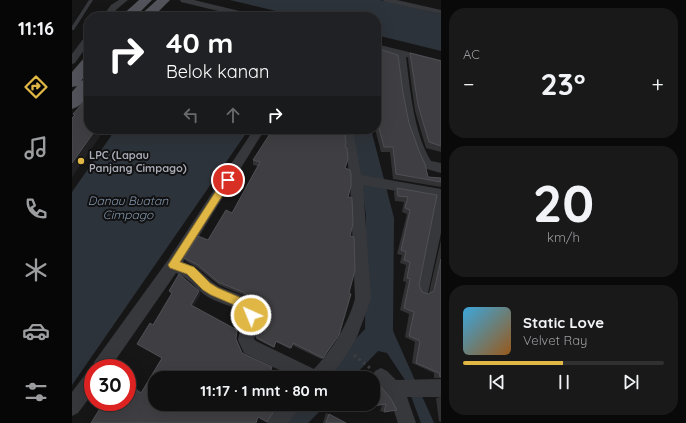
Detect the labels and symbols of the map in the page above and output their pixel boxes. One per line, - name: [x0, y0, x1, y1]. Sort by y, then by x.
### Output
- place label: LPC (Lapau Panjang Cimpago): [89, 148, 187, 175]
- marker: LPC (Lapau Panjang Cimpago): [76, 156, 86, 166]
- pin: [211, 163, 245, 197]
- water label: Danau Buatan Cimpago: [88, 193, 169, 222]
- position arrow: [230, 294, 272, 336]
- speed limit sign: 30: [84, 359, 136, 411]

